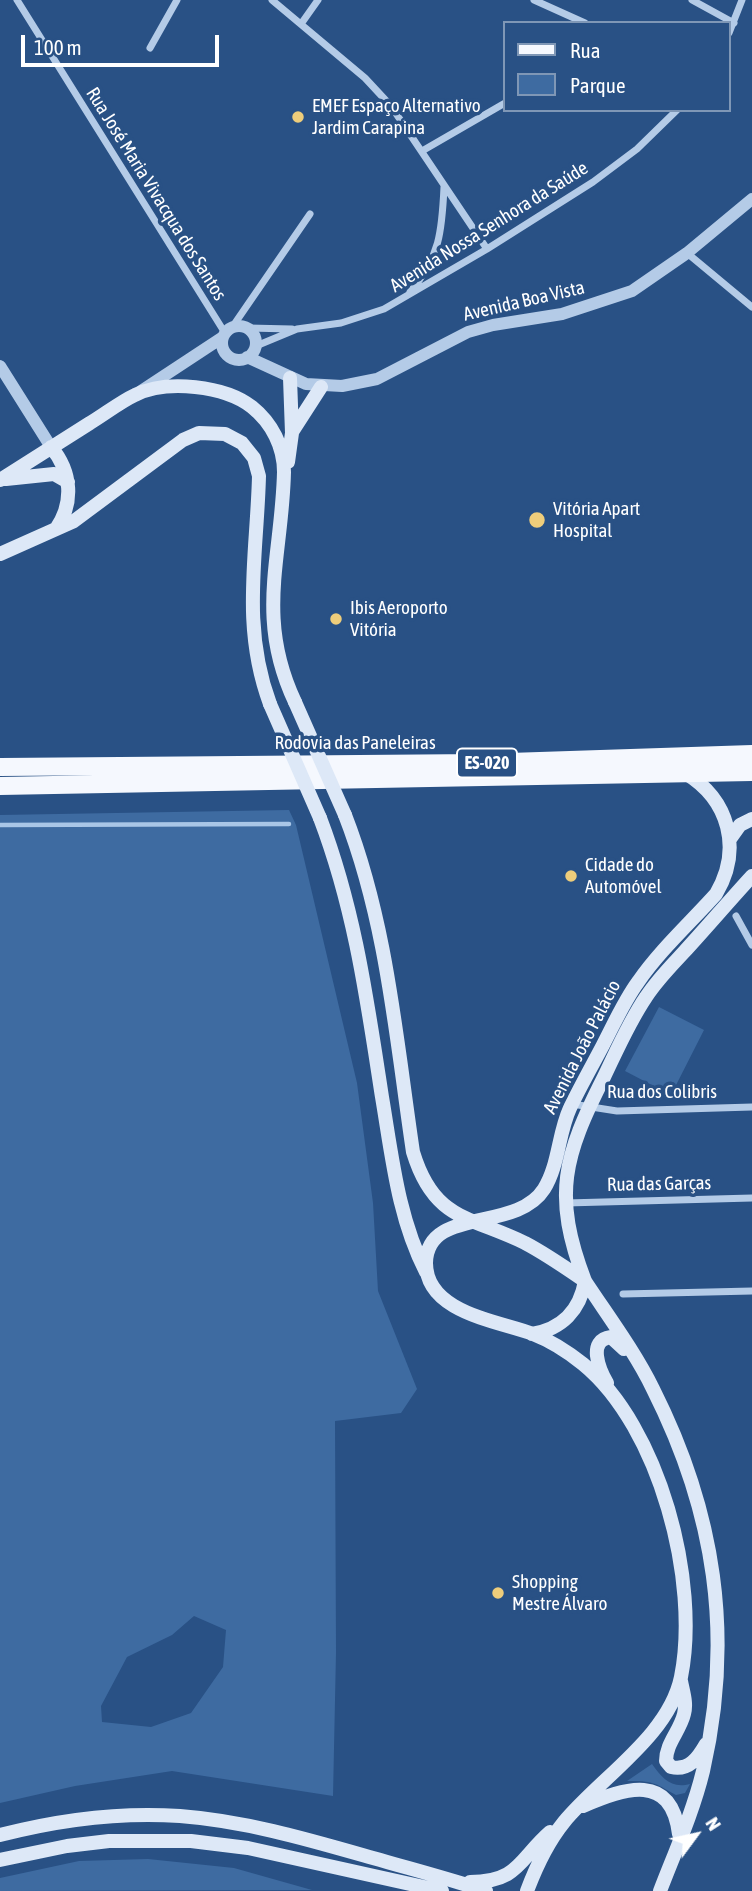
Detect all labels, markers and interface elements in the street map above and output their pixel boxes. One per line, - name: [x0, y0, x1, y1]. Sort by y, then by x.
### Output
- scale bar: [24, 21, 222, 65]
- legend: [504, 21, 731, 112]
- text: 100 m: [34, 35, 82, 59]
- text: Rua: [570, 38, 600, 62]
- text: Parque: [570, 73, 625, 97]
- street label: Rua José Maria Vivacqua dos Santos: [81, 83, 231, 305]
- place label: EMEF Espaço Alternativo Jardim Carapina: [312, 95, 481, 139]
- marker: EMEF Espaço Alternativo Jardim Carapina: [290, 109, 306, 125]
- street label: Avenida Nossa Senhora da Saúde: [386, 157, 592, 297]
- street label: Avenida Boa Vista: [461, 276, 587, 326]
- place label: Vitória Apart Hospital: [553, 498, 640, 542]
- marker: Vitória Apart Hospital: [527, 510, 547, 530]
- place label: Ibis Aeroporto Vitória: [350, 597, 448, 641]
- marker: Ibis Aeroporto Vitória: [328, 611, 344, 627]
- street label: Rodovia das Paneleiras: [274, 732, 436, 754]
- road number: ES-020: [457, 748, 517, 778]
- place label: Cidade do Automóvel: [585, 854, 661, 898]
- marker: Cidade do Automóvel: [563, 868, 579, 884]
- street label: Avenida João Palácio: [538, 976, 626, 1118]
- street label: Rua dos Colibris: [607, 1081, 717, 1103]
- street label: Rua das Garças: [607, 1172, 711, 1196]
- place label: Shopping Mestre Álvaro: [512, 1571, 608, 1615]
- marker: Shopping Mestre Álvaro: [490, 1585, 506, 1601]
- north arrow: [661, 1800, 731, 1870]
- text: N: [701, 1813, 726, 1834]

